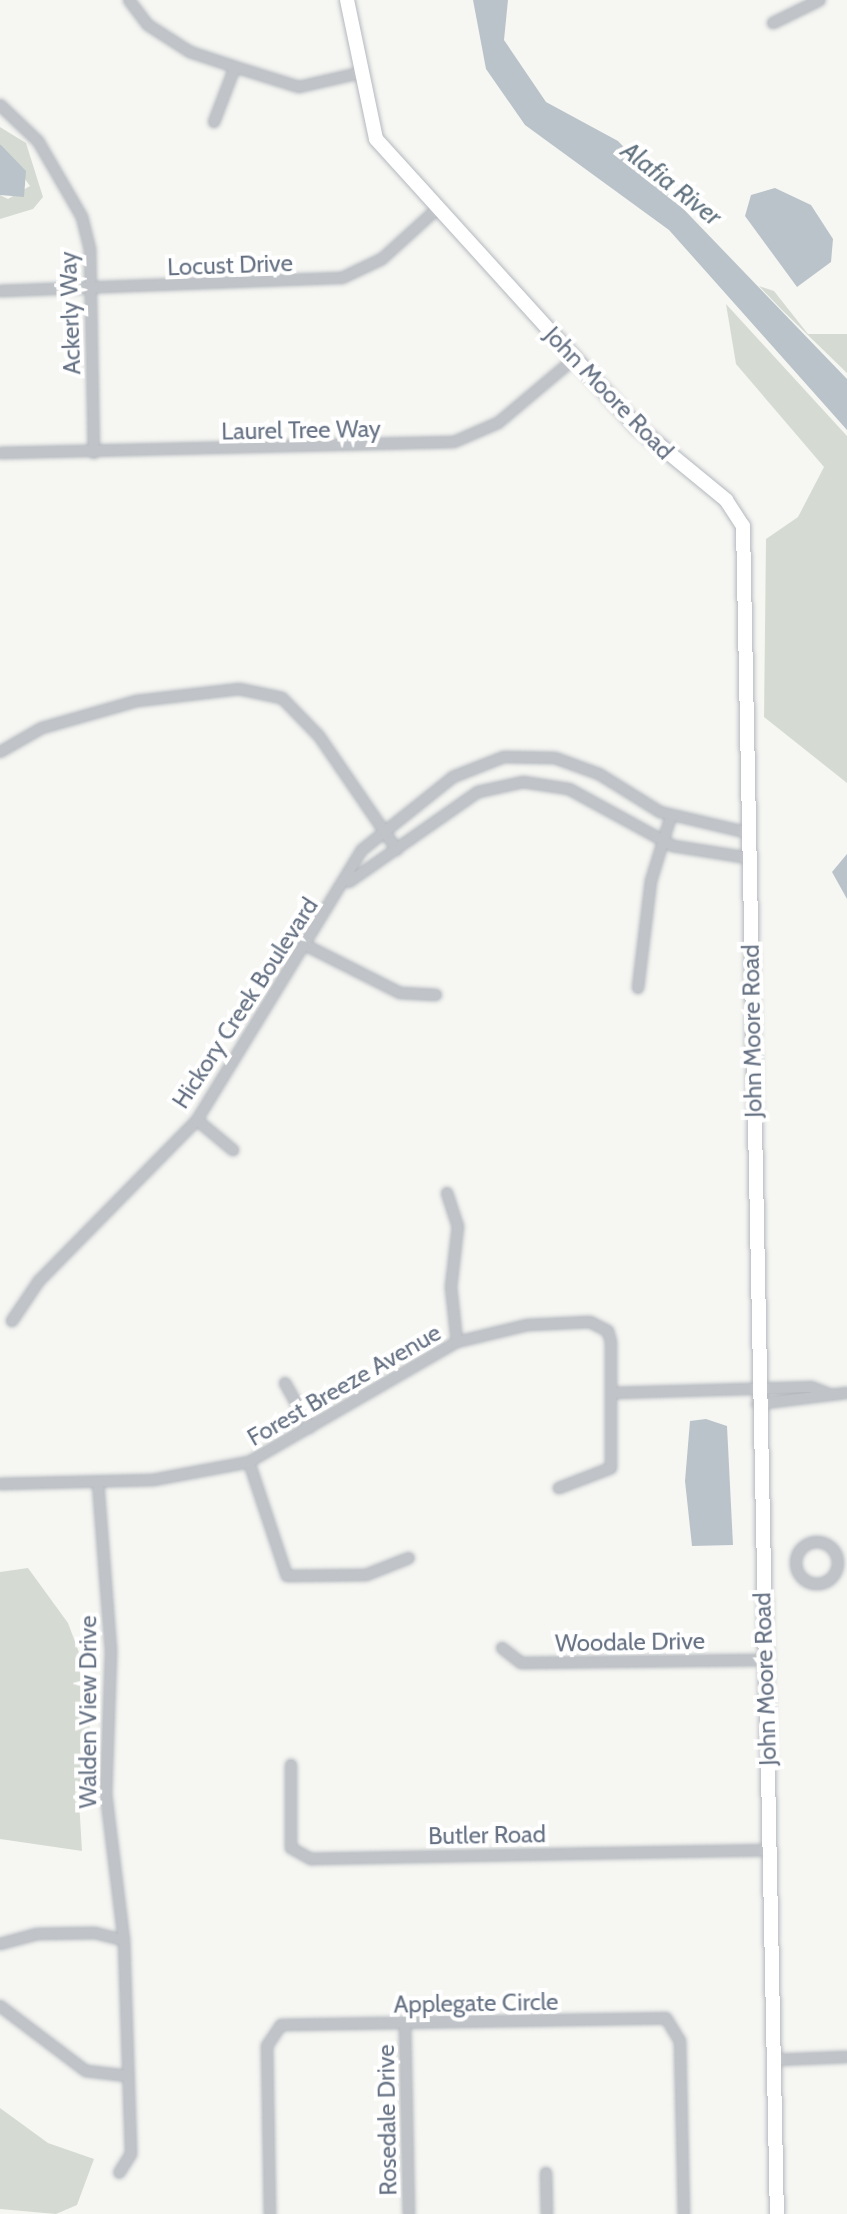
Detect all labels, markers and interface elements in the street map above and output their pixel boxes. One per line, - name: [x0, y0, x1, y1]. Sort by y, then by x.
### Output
- water label: Alafia River: [615, 135, 727, 233]
- street label: Locust Drive: [167, 248, 293, 282]
- street label: Ackerly Way: [53, 251, 87, 375]
- street label: John Moore Road: [538, 321, 680, 465]
- street label: Laurel Tree Way: [221, 414, 381, 446]
- street label: Hickory Creek Boulevard: [166, 892, 324, 1114]
- street label: John Moore Road: [736, 944, 768, 1118]
- street label: Forest Breeze Avenue: [242, 1318, 446, 1452]
- street label: John Moore Road: [748, 1592, 782, 1766]
- street label: Walden View Drive: [74, 1616, 102, 1808]
- street label: Woodale Drive: [555, 1626, 705, 1658]
- street label: Butler Road: [428, 1820, 546, 1850]
- street label: Applegate Circle: [393, 1987, 559, 2019]
- street label: Rosedale Drive: [371, 2044, 403, 2196]

